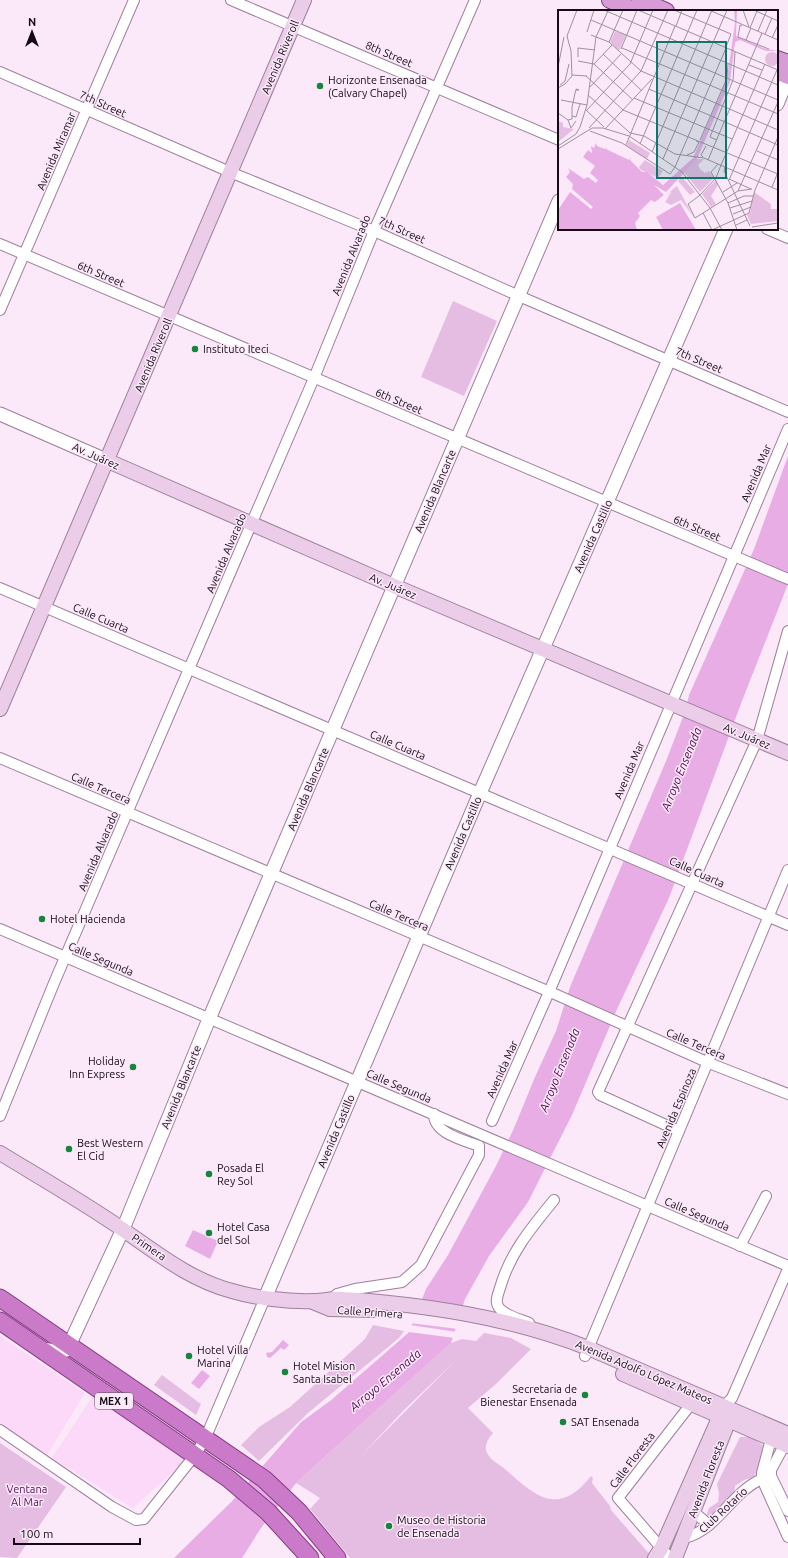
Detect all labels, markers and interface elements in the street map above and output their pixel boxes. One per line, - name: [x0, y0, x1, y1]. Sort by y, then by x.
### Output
- inset map: [558, 10, 778, 230]
- north arrow: [12, 12, 52, 52]
- text: N: [28, 16, 36, 28]
- street label: Avenida Riveroll: [259, 18, 301, 96]
- street label: 8th Street: [364, 39, 415, 70]
- place label: Horizonte Ensenada (Calvary Chapel): [328, 74, 427, 100]
- marker: Horizonte Ensenada (Calvary Chapel): [315, 81, 325, 91]
- street label: 7th Street: [78, 88, 129, 120]
- street label: Avenida Miramar: [34, 110, 78, 192]
- street label: Avenida Alvarado: [329, 213, 373, 297]
- street label: 7th Street: [377, 214, 428, 246]
- street label: 6th Street: [76, 259, 127, 290]
- street label: Avenida Riveroll: [132, 316, 174, 394]
- place label: Instituto Iteci: [203, 343, 269, 355]
- marker: Instituto Iteci: [190, 344, 200, 354]
- street label: 7th Street: [674, 345, 725, 376]
- street label: 6th Street: [374, 386, 425, 417]
- street label: Av. Juárez: [71, 440, 121, 472]
- street label: Avenida Mar: [738, 442, 774, 504]
- street label: Avenida Blancarte: [412, 448, 458, 534]
- street label: Avenida Castillo: [572, 498, 614, 574]
- street label: Avenida Alvarado: [204, 511, 248, 595]
- street label: 6th Street: [672, 513, 723, 544]
- street label: Av. Juárez: [368, 571, 418, 601]
- street label: Calle Cuarta: [71, 601, 131, 635]
- street label: Av. Juárez: [722, 721, 772, 751]
- water label: Arroyo Ensenada: [658, 725, 704, 814]
- street label: Calle Cuarta: [368, 728, 428, 762]
- street label: Avenida Mar: [611, 739, 647, 801]
- street label: Avenida Blancarte: [285, 746, 331, 832]
- street label: Calle Tercera: [69, 770, 133, 806]
- street label: Avenida Castillo: [442, 795, 484, 871]
- street label: Avenida Alvarado: [76, 809, 120, 893]
- street label: Calle Cuarta: [667, 854, 727, 890]
- street label: Calle Tercera: [367, 897, 431, 933]
- place label: Hotel Hacienda: [50, 913, 125, 925]
- marker: Hotel Hacienda: [37, 914, 47, 924]
- street label: Calle Segunda: [67, 940, 135, 978]
- water label: Arroyo Ensenada: [536, 1026, 582, 1115]
- street label: Calle Tercera: [664, 1026, 728, 1062]
- street label: Avenida Mar: [484, 1038, 520, 1099]
- street label: Avenida Blancarte: [159, 1043, 203, 1131]
- place label: Holiday Inn Express: [69, 1055, 126, 1080]
- marker: Holiday Inn Express: [128, 1062, 138, 1072]
- street label: Avenida Espinoza: [654, 1066, 698, 1150]
- street label: Calle Segunda: [365, 1067, 433, 1105]
- street label: Avenida Castillo: [315, 1093, 357, 1169]
- place label: Best Western El Cid: [77, 1137, 143, 1162]
- marker: Best Western El Cid: [64, 1144, 74, 1154]
- place label: Posada El Rey Sol: [217, 1162, 264, 1187]
- marker: Posada El Rey Sol: [204, 1169, 214, 1179]
- street label: Calle Segunda: [663, 1195, 731, 1233]
- place label: Hotel Casa del Sol: [217, 1221, 270, 1246]
- marker: Hotel Casa del Sol: [204, 1228, 214, 1238]
- street label: Primera: [130, 1231, 168, 1263]
- street label: Calle Primera: [337, 1304, 403, 1320]
- street label: Avenida Adolfo López Mateos: [574, 1338, 714, 1406]
- place label: Hotel Villa Marina: [197, 1344, 248, 1369]
- water label: Arroyo Ensenada: [346, 1346, 424, 1414]
- marker: Hotel Villa Marina: [184, 1351, 194, 1361]
- place label: Hotel Mision Santa Isabel: [293, 1360, 355, 1385]
- marker: Hotel Mision Santa Isabel: [280, 1367, 290, 1377]
- place label: Secretaria de Bienestar Ensenada: [480, 1383, 577, 1408]
- marker: Secretaria de Bienestar Ensenada: [580, 1390, 590, 1400]
- road number: MEX 1: [95, 1393, 133, 1409]
- place label: SAT Ensenada: [571, 1416, 639, 1428]
- marker: SAT Ensenada: [558, 1417, 568, 1427]
- street label: Calle Floresta: [607, 1430, 657, 1490]
- street label: Avenida Floresta: [686, 1439, 726, 1519]
- park label: Ventana Al Mar: [7, 1483, 47, 1508]
- street label: Club Rotario: [696, 1485, 750, 1535]
- place label: Museo de Historia de Ensenada: [397, 1514, 486, 1539]
- scale bar: [14, 1520, 140, 1546]
- marker: Museo de Historia de Ensenada: [384, 1521, 394, 1531]
- text: 100 m: [20, 1527, 53, 1540]

